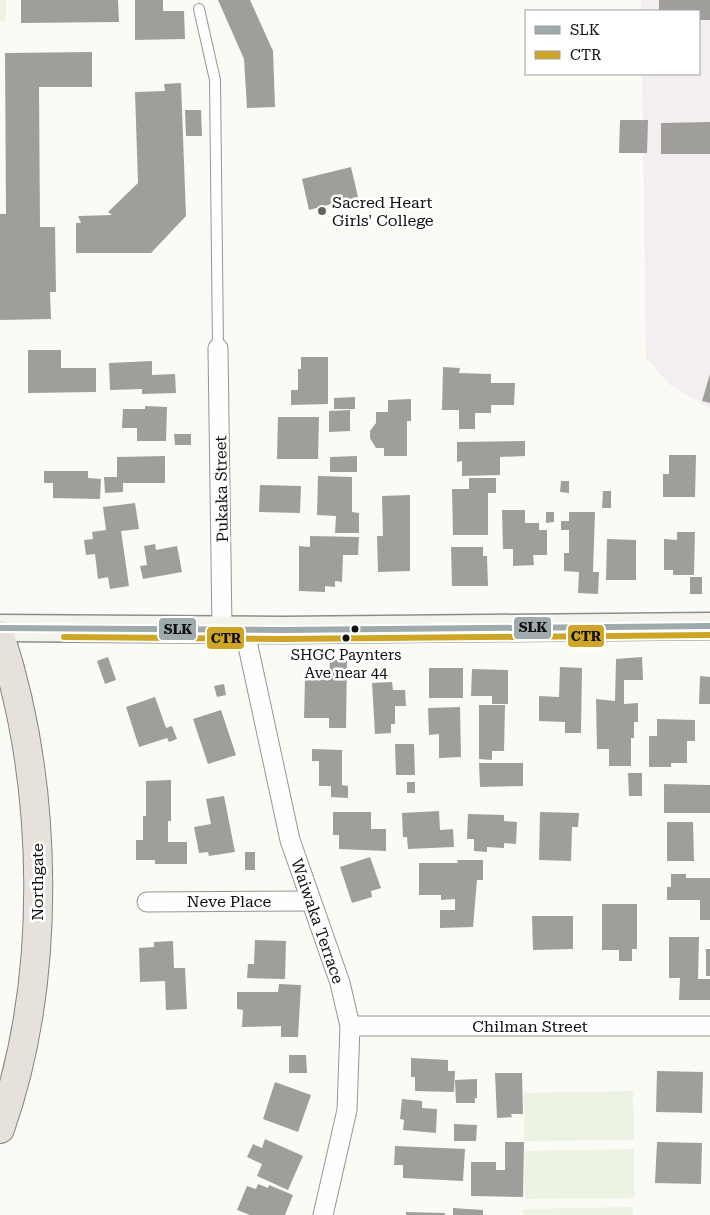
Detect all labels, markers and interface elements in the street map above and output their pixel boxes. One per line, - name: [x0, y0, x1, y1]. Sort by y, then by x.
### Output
- legend: [525, 10, 700, 75]
- text: SLK: [570, 21, 600, 39]
- text: CTR: [570, 46, 602, 64]
- place label: Sacred Heart Girls' College: [332, 193, 434, 230]
- marker: Sacred Heart Girls' College: [316, 205, 328, 217]
- street label: Pukaka Street: [211, 435, 232, 543]
- line badge: SLK: [513, 616, 552, 640]
- line badge: SLK: [158, 617, 197, 641]
- text: SLK: [519, 619, 547, 635]
- text: SLK: [164, 621, 192, 637]
- unlabelled marker: [350, 624, 360, 634]
- line badge: CTR: [567, 624, 605, 648]
- line badge: CTR: [206, 626, 245, 650]
- text: CTR: [571, 628, 602, 644]
- text: CTR: [211, 630, 242, 646]
- marker: SHGC Paynters Ave near 44: [341, 633, 351, 643]
- place label: SHGC Paynters Ave near 44: [291, 646, 401, 682]
- street label: Northgate: [28, 843, 47, 921]
- street label: Waiwaka Terrace: [287, 856, 348, 986]
- street label: Neve Place: [187, 892, 271, 911]
- street label: Chilman Street: [472, 1017, 588, 1036]

